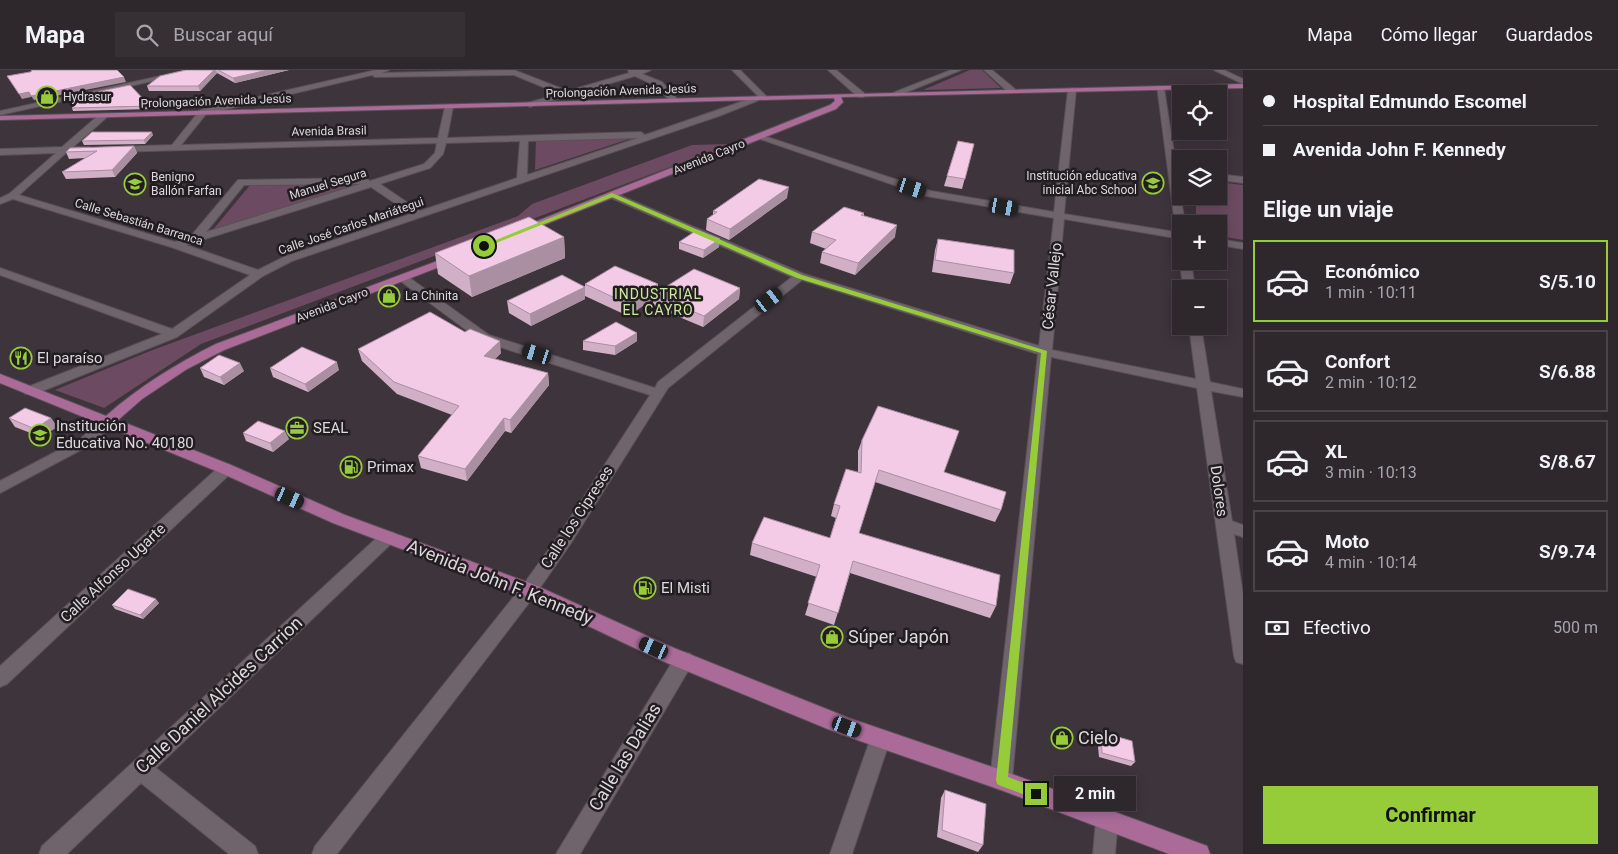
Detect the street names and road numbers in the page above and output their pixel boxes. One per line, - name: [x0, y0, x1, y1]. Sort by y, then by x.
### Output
- street label: Prolongación Avenida Jesús: [545, 81, 697, 101]
- street label: Prolongación Avenida Jesús: [140, 91, 292, 111]
- street label: Avenida Brasil: [291, 123, 367, 139]
- street label: Avenida Cayro: [671, 136, 747, 178]
- street label: Manuel Segura: [288, 166, 368, 202]
- street label: Calle José Carlos Mariátegui: [276, 194, 426, 258]
- street label: Calle Sebastián Barranca: [73, 196, 205, 248]
- street label: César Vallejo: [1038, 242, 1066, 330]
- street label: Avenida Cayro: [294, 285, 370, 325]
- street label: Calle los Cipreses: [537, 462, 617, 572]
- street label: Dolores: [1207, 464, 1231, 518]
- street label: Calle Alfonso Ugarte: [57, 520, 169, 626]
- street label: Avenida John F. Kennedy: [404, 535, 597, 629]
- street label: Calle Daniel Alcides Carrion: [131, 612, 306, 777]
- street label: Calle las Dalias: [584, 699, 665, 814]

